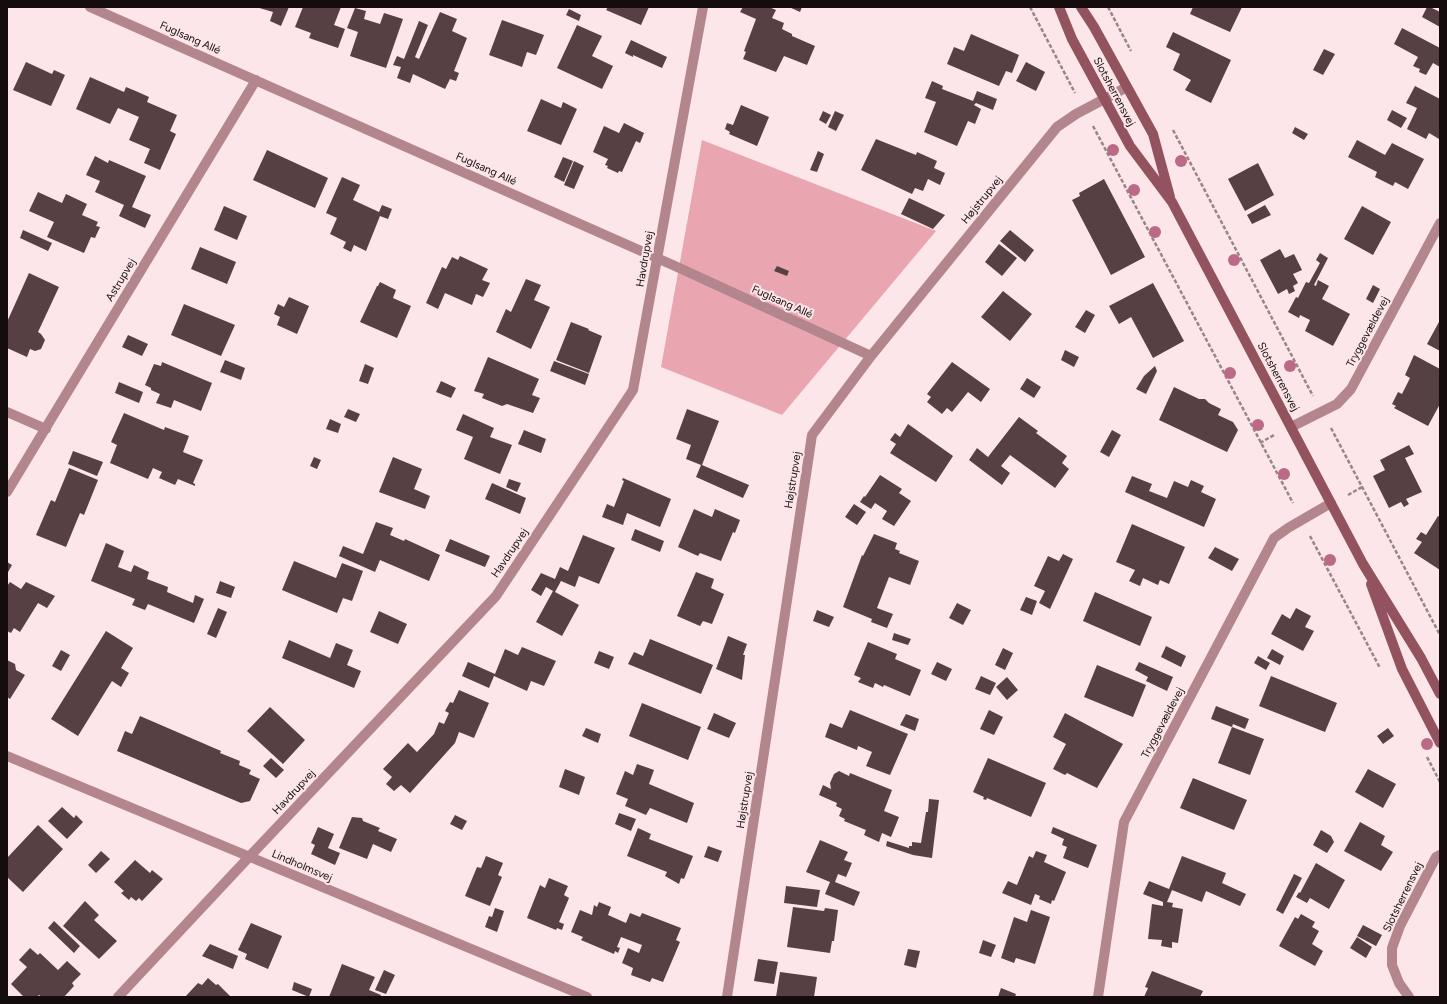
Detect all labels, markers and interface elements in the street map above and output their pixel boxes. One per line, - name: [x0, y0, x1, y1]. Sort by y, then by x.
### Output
- street label: Fuglsang Allé: [158, 19, 222, 57]
- street label: Slotsherrensvej: [1090, 55, 1138, 129]
- street label: Fuglsang Allé: [454, 150, 518, 188]
- street label: Højstrupvej: [959, 173, 1005, 227]
- street label: Havdrupvej: [634, 230, 656, 288]
- street label: Astrupvej: [103, 256, 139, 304]
- street label: Fuglsang Allé: [750, 283, 814, 321]
- street label: Tryggevældevej: [1344, 294, 1392, 370]
- street label: Slotsherrensvej: [1254, 340, 1302, 414]
- street label: Højstrupvej: [782, 451, 804, 509]
- street label: Havdrupvej: [489, 526, 531, 580]
- street label: Tryggevældevej: [1139, 685, 1187, 761]
- street label: Havdrupvej: [270, 767, 318, 817]
- street label: Højstrupvej: [734, 771, 756, 829]
- street label: Lindholmsvej: [270, 847, 334, 885]
- street label: Slotsherrensvej: [1380, 860, 1426, 934]

